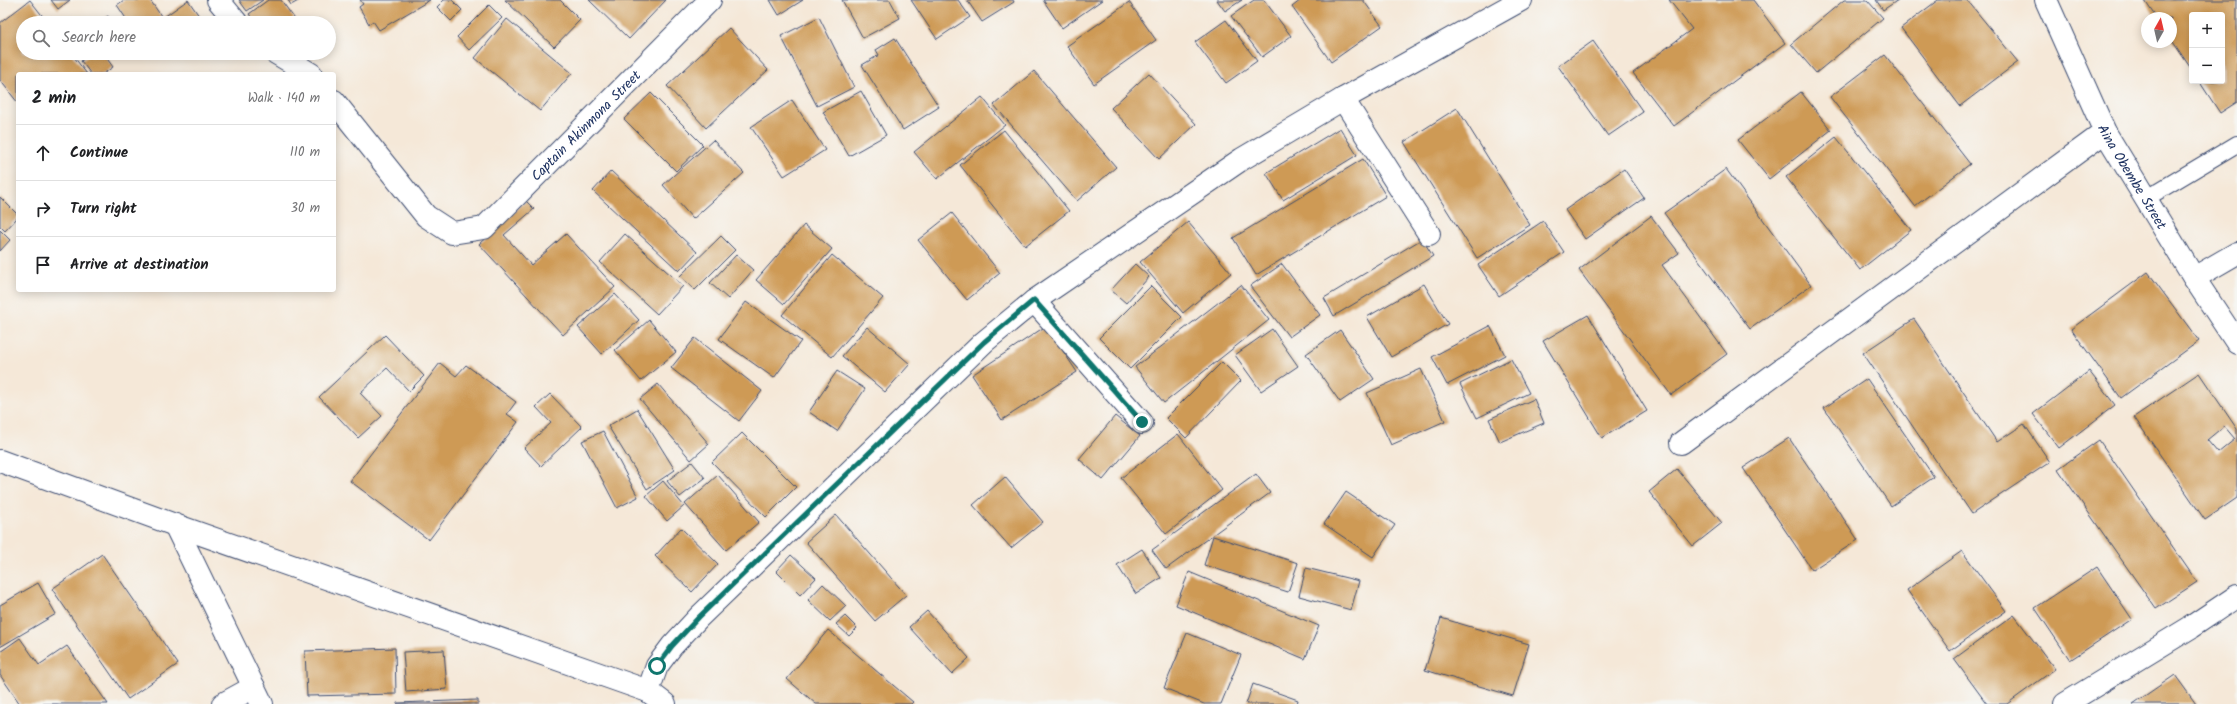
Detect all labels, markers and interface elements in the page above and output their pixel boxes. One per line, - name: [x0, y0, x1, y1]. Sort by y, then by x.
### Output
- north arrow: [2141, 12, 2177, 48]
- map controls: [2189, 12, 2225, 84]
- button: +: [2189, 12, 2225, 48]
- search box: [16, 16, 336, 60]
- text: Search here: [62, 26, 136, 50]
- icon: search: [30, 27, 52, 49]
- button: −: [2189, 48, 2225, 84]
- street label: Captain Akinmona Street: [526, 65, 647, 187]
- text: 2 min: [32, 85, 76, 112]
- text: Walk · 140 m: [248, 88, 320, 109]
- street label: Aina Obembe Street: [2091, 121, 2172, 235]
- text: Continue: [70, 141, 128, 165]
- icon: ahead: [32, 142, 54, 164]
- text: 110 m: [290, 142, 320, 163]
- text: Turn right: [70, 197, 137, 221]
- icon: right: [32, 198, 54, 220]
- text: 30 m: [291, 198, 320, 219]
- text: Arrive at destination: [70, 253, 209, 277]
- icon: arrive: [32, 254, 54, 276]
- route end: [1133, 413, 1151, 431]
- route start: [648, 657, 666, 675]

